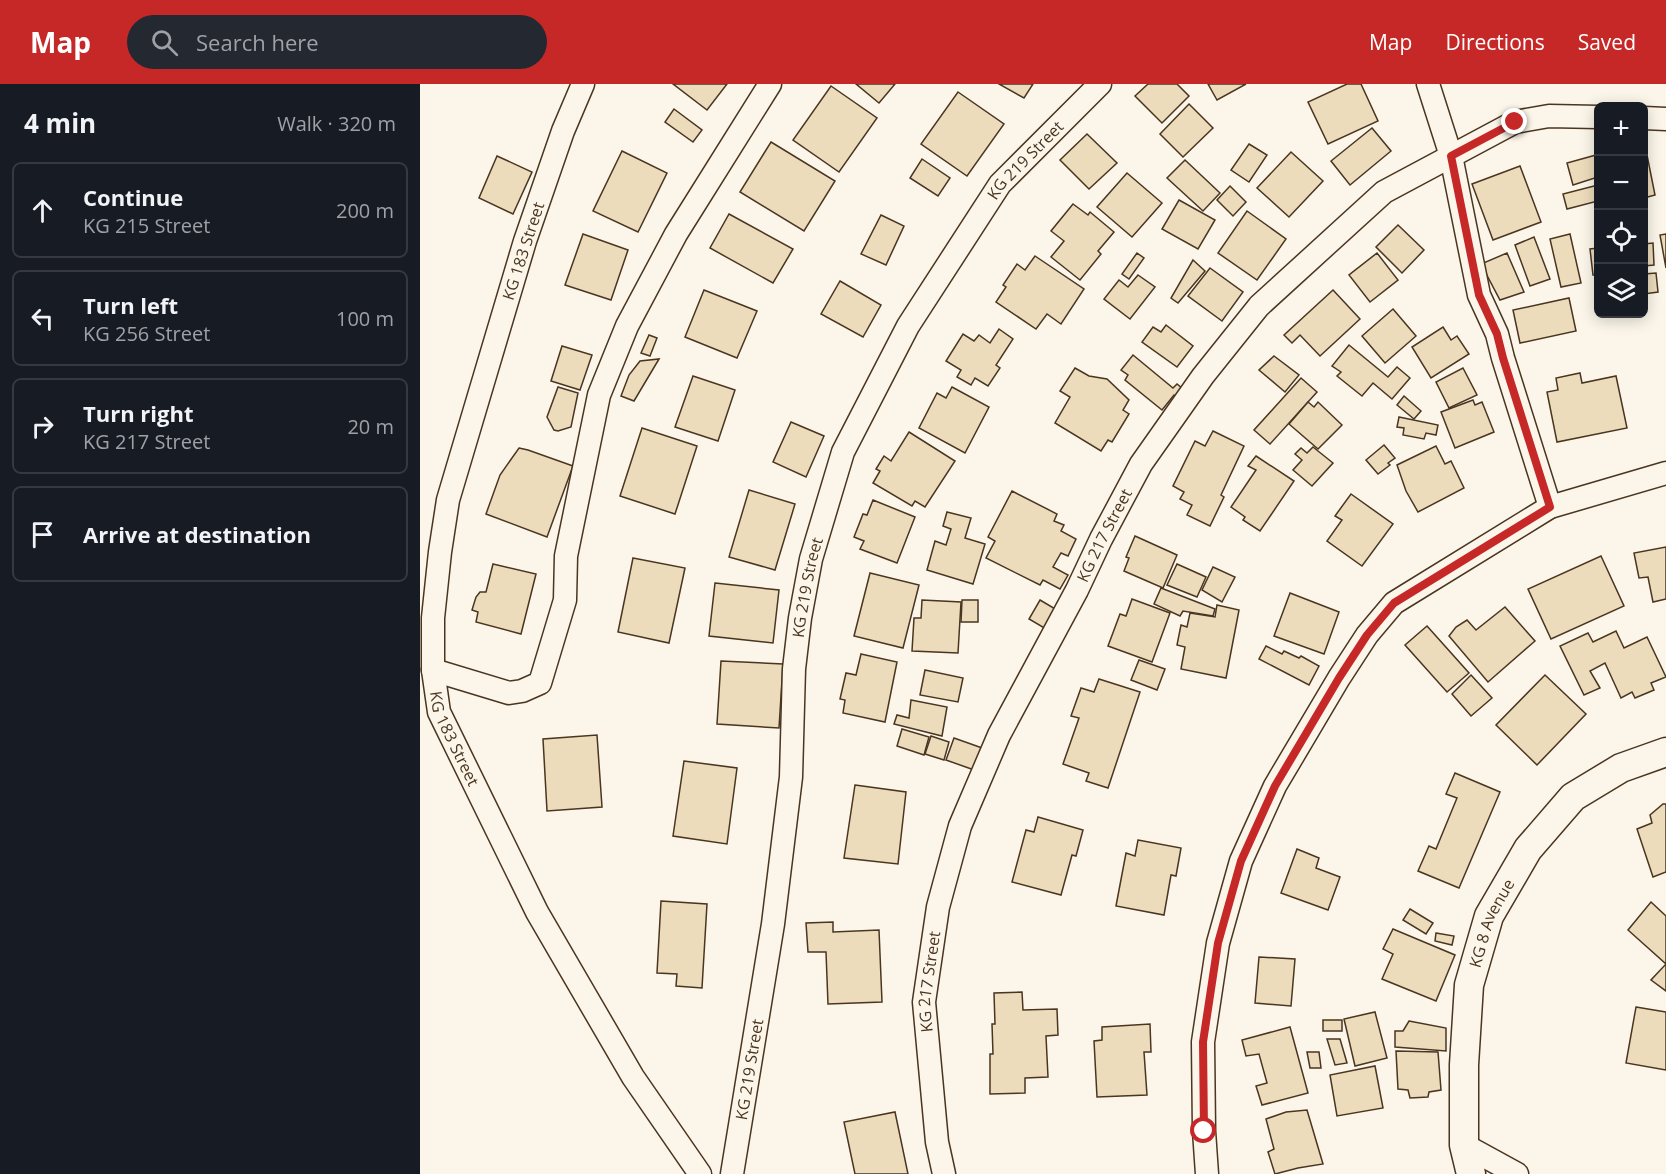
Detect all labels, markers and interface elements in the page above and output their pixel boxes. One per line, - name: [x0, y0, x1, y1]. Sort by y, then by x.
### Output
- search box: [127, 15, 547, 69]
- text: Map: [30, 23, 91, 61]
- icon: search: [148, 26, 181, 59]
- text: Search here: [196, 27, 319, 57]
- text: Map: [1369, 28, 1412, 56]
- text: Directions: [1445, 28, 1545, 56]
- text: Saved: [1578, 28, 1636, 56]
- map controls: [1594, 102, 1648, 318]
- button: +: [1594, 102, 1648, 156]
- text: 4 min: [24, 105, 96, 141]
- route end: [1501, 108, 1527, 134]
- text: Walk · 320 m: [277, 110, 396, 137]
- street label: KG 219 Street: [982, 116, 1068, 204]
- button: −: [1594, 156, 1648, 210]
- text: Continue: [83, 182, 183, 212]
- icon: ahead: [26, 194, 59, 227]
- text: 200 m: [336, 197, 394, 224]
- street label: KG 183 Street: [497, 199, 549, 303]
- button: locate: [1594, 210, 1648, 264]
- text: KG 215 Street: [83, 212, 210, 239]
- button: layers: [1594, 264, 1648, 318]
- text: Turn left: [83, 290, 178, 320]
- icon: left: [26, 302, 59, 335]
- text: 100 m: [336, 305, 394, 332]
- text: KG 256 Street: [83, 320, 210, 347]
- text: Turn right: [83, 398, 194, 428]
- icon: right: [26, 410, 59, 443]
- text: 20 m: [347, 413, 394, 440]
- text: KG 217 Street: [83, 428, 210, 455]
- street label: KG 217 Street: [1071, 484, 1137, 586]
- icon: arrive: [26, 518, 59, 551]
- text: Arrive at destination: [83, 519, 311, 549]
- street label: KG 219 Street: [787, 534, 828, 639]
- street label: KG 183 Street: [425, 690, 485, 790]
- street label: KG 8 Avenue: [1464, 875, 1519, 970]
- street label: KG 217 Street: [913, 929, 945, 1033]
- street label: KG 219 Street: [730, 1017, 768, 1121]
- route start: [1190, 1117, 1216, 1143]

